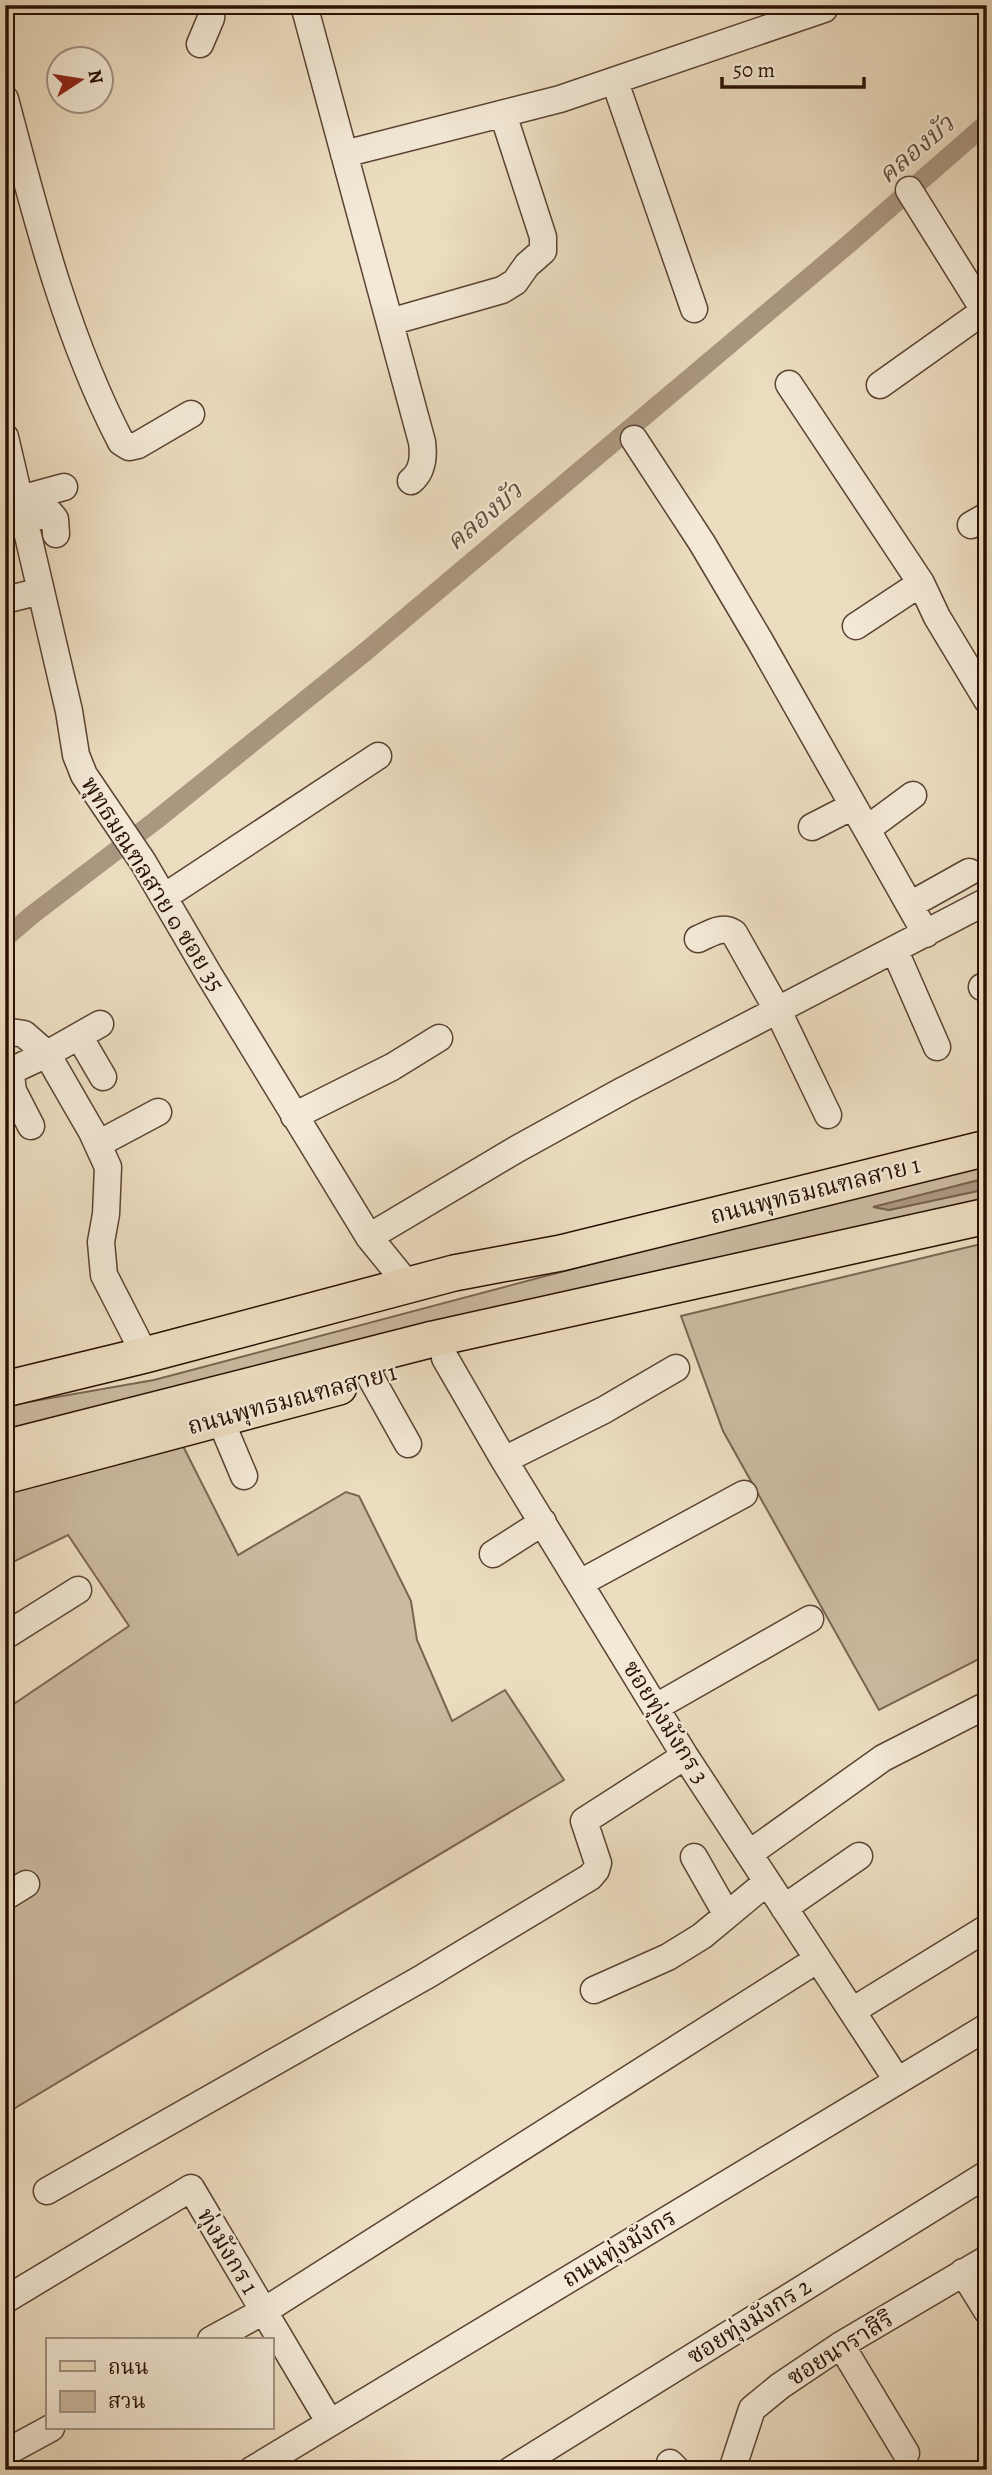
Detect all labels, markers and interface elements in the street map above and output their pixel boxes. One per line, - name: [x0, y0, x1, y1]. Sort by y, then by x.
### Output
- north arrow: [46, 46, 116, 116]
- scale bar: [722, 46, 864, 90]
- text: 50 m: [733, 56, 775, 84]
- text: N: [81, 67, 110, 86]
- water label: คลองบัว: [870, 106, 963, 191]
- water label: คลองบัว: [438, 473, 531, 558]
- street label: พุทธมณฑลสาย ๑ ซอย 35: [74, 770, 232, 998]
- street label: ถนนพุทธมณฑลสาย 1: [707, 1148, 923, 1232]
- street label: ถนนพุทธมณฑลสาย 1: [184, 1356, 400, 1442]
- street label: ซอยทุ่งมังกร 3: [615, 1654, 717, 1790]
- street label: ถนนทุ่งมังกร: [556, 2201, 682, 2295]
- street label: ทุ่งมังกร 1: [190, 2202, 266, 2300]
- street label: ซอยทุ่งมังกร 2: [681, 2270, 817, 2372]
- street label: ซอยนาราสิริ: [781, 2303, 899, 2393]
- legend: [46, 2338, 273, 2430]
- text: ถนน: [108, 2353, 149, 2381]
- text: สวน: [108, 2387, 146, 2415]

